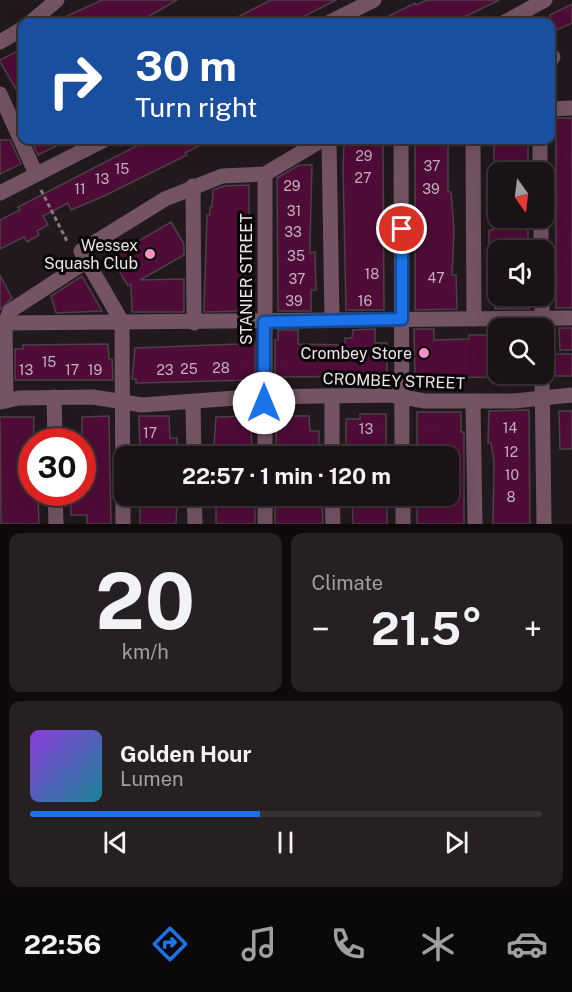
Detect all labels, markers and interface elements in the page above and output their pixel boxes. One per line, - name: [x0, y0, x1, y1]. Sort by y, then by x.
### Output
- text: 30 m: [135, 41, 237, 90]
- icon: right: [36, 42, 114, 120]
- text: Turn right: [135, 91, 258, 123]
- house number: 29: [355, 148, 373, 164]
- house number: 37: [424, 158, 440, 174]
- house number: 15: [115, 161, 129, 177]
- north arrow: [488, 162, 554, 228]
- map controls: [488, 162, 554, 384]
- house number: 27: [355, 170, 371, 186]
- house number: 13: [95, 171, 109, 187]
- house number: 29: [283, 178, 301, 194]
- house number: 11: [74, 181, 86, 197]
- house number: 39: [422, 181, 440, 197]
- house number: 31: [287, 203, 301, 219]
- pin: [376, 203, 427, 254]
- icon: arrive: [385, 212, 418, 245]
- street label: STANIER STREET: [237, 213, 256, 345]
- house number: 33: [284, 224, 302, 240]
- place label: Wessex Squash Club: [44, 236, 138, 273]
- button: sound: [488, 240, 554, 306]
- marker: Wessex Squash Club: [143, 247, 157, 261]
- house number: 35: [287, 248, 305, 264]
- house number: 18: [365, 266, 379, 282]
- house number: 47: [427, 270, 445, 286]
- house number: 37: [289, 271, 305, 287]
- house number: 39: [285, 293, 303, 309]
- house number: 16: [358, 293, 372, 309]
- button: search: [488, 318, 554, 384]
- place label: Crombey Store: [300, 344, 412, 363]
- marker: Crombey Store: [417, 346, 431, 360]
- house number: 15: [42, 354, 56, 370]
- house number: 28: [212, 360, 230, 376]
- house number: 25: [180, 361, 198, 377]
- house number: 13: [19, 362, 33, 378]
- house number: 17: [65, 362, 79, 378]
- house number: 19: [88, 362, 102, 378]
- house number: 23: [156, 362, 174, 378]
- street label: CROMBEY STREET: [322, 369, 466, 393]
- position arrow: [232, 371, 296, 435]
- house number: 14: [503, 420, 517, 436]
- house number: 13: [359, 421, 373, 437]
- house number: 17: [143, 425, 157, 441]
- speed limit sign: 30: [18, 428, 96, 506]
- house number: 12: [504, 444, 518, 460]
- text: 22:57 · 1 min · 120 m: [182, 463, 391, 489]
- house number: 10: [505, 467, 519, 483]
- house number: 8: [506, 489, 516, 505]
- text: 20: [95, 555, 195, 647]
- text: Climate: [312, 571, 383, 595]
- text: 21.5°: [371, 602, 483, 655]
- text: −: [312, 610, 330, 648]
- text: +: [524, 610, 542, 648]
- text: km/h: [122, 640, 169, 664]
- text: Golden Hour: [120, 741, 251, 767]
- text: Lumen: [120, 767, 184, 791]
- icon: previous: [99, 826, 132, 859]
- icon: pause: [269, 826, 302, 859]
- icon: next: [440, 826, 473, 859]
- icon: directions: [149, 923, 191, 965]
- icon: music: [238, 923, 280, 965]
- icon: phone: [327, 923, 369, 965]
- icon: climate: [417, 923, 459, 965]
- icon: car: [506, 923, 548, 965]
- text: 22:56: [24, 928, 101, 960]

